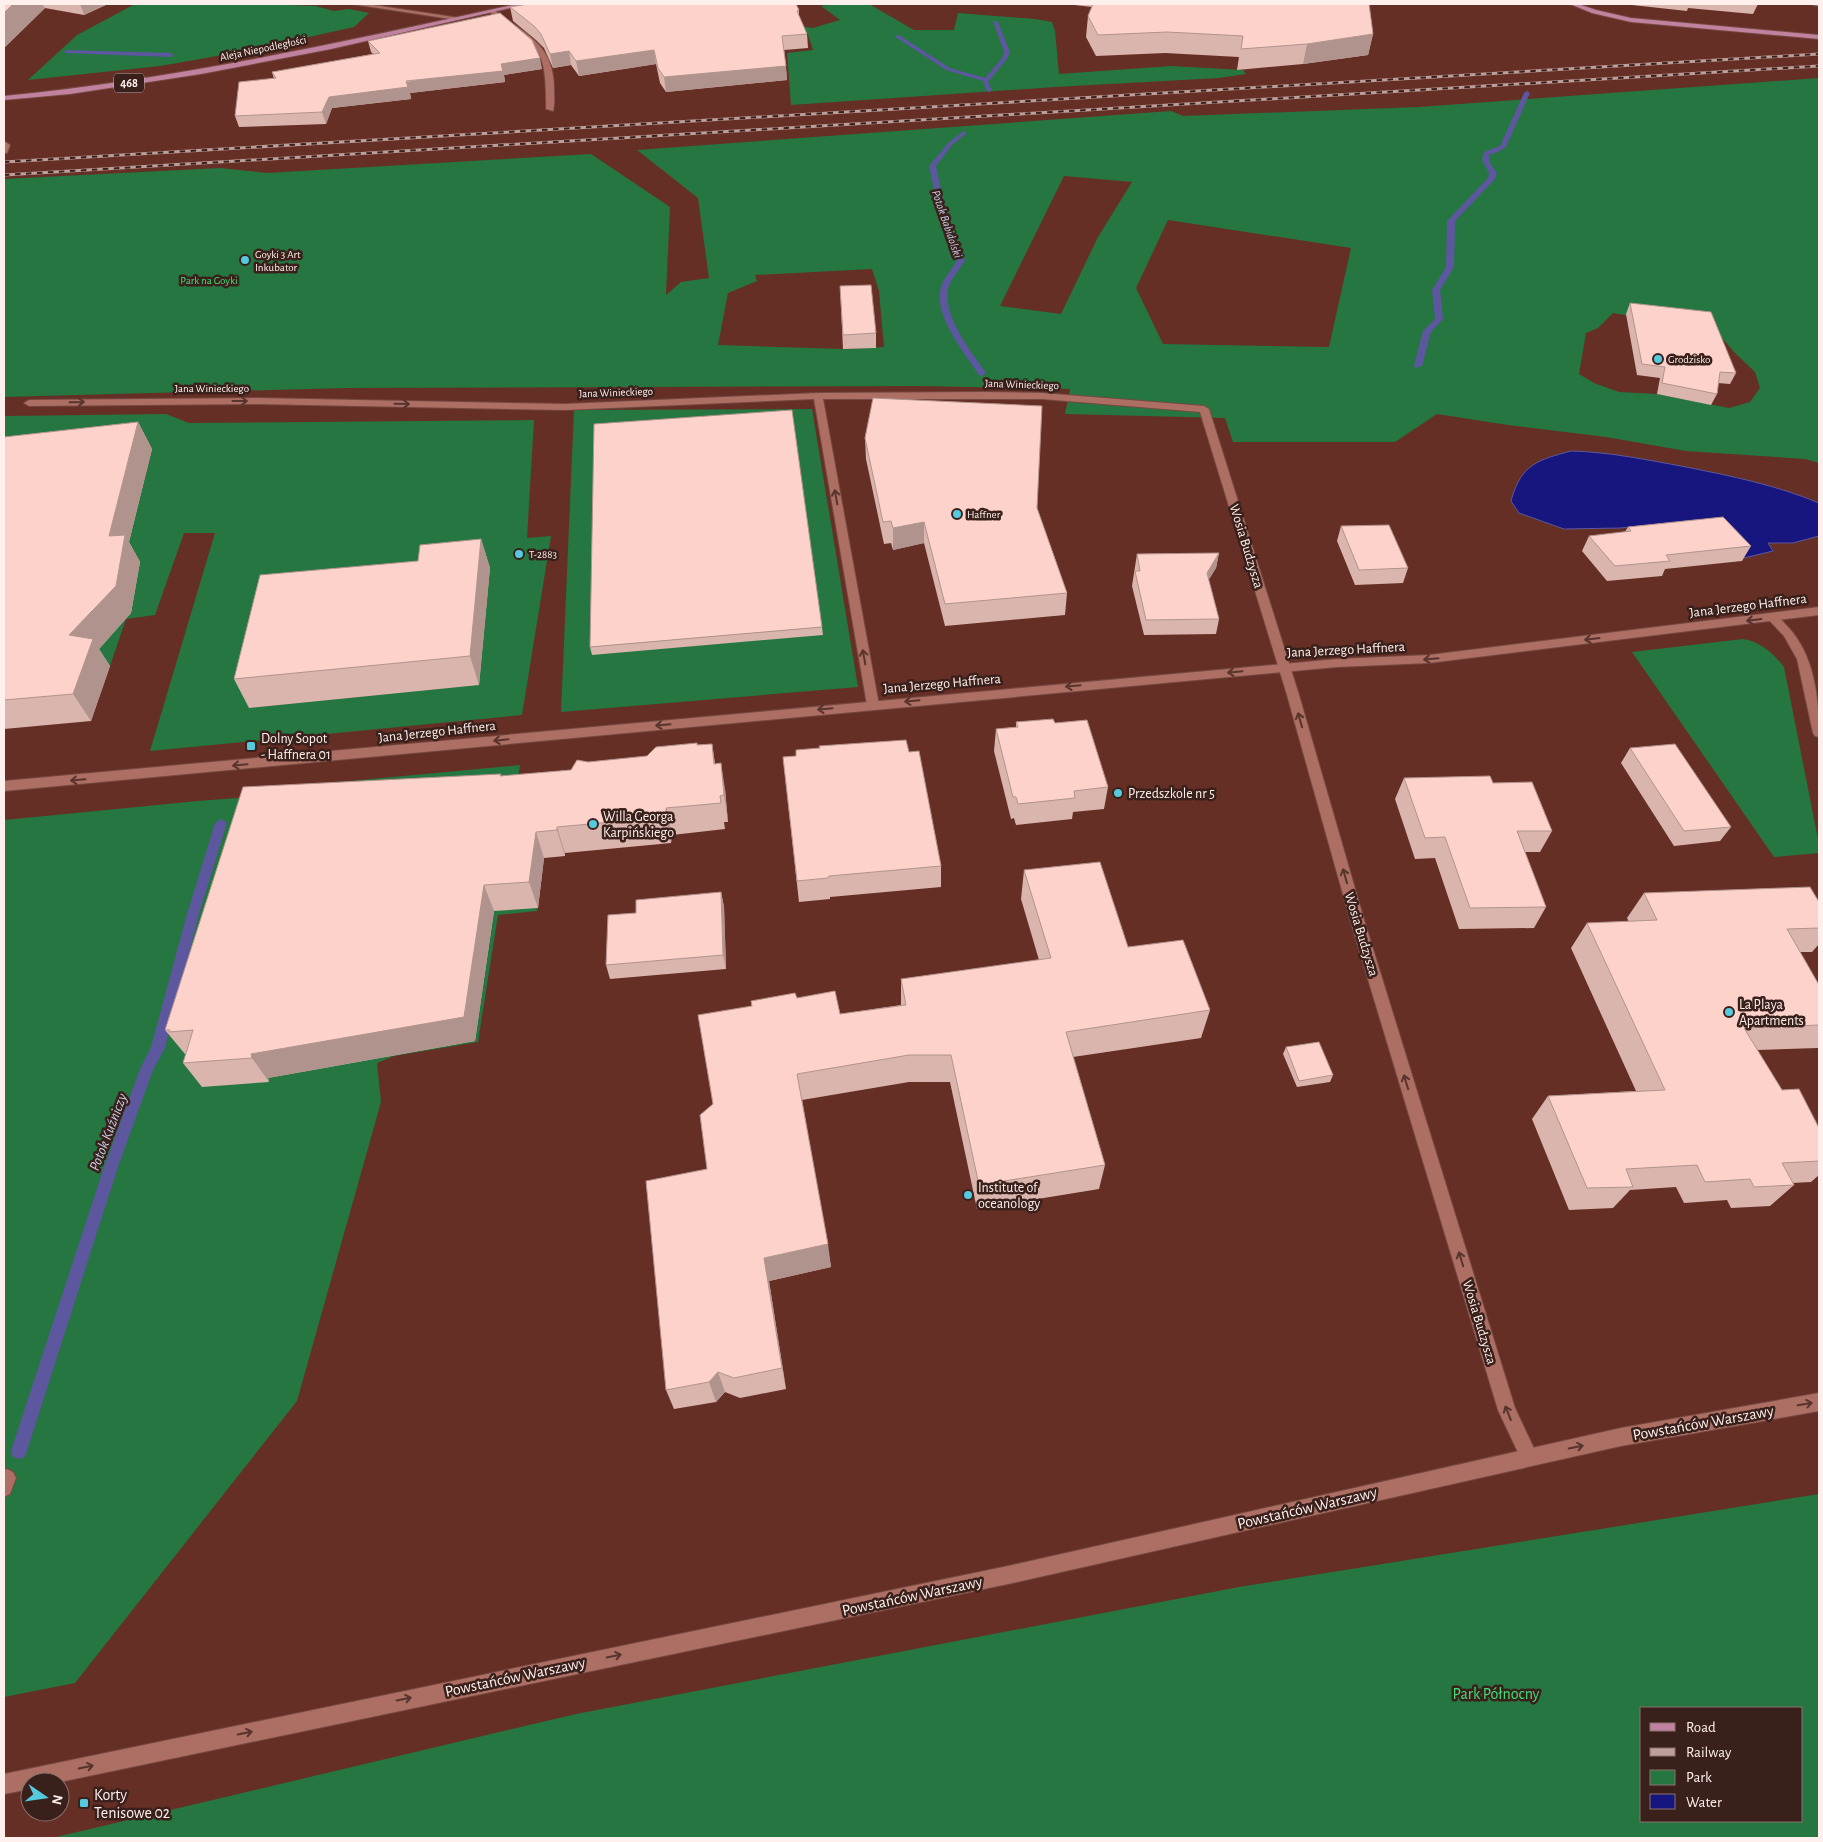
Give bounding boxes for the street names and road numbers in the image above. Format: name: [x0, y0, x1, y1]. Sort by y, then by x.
street label: Aleja Niepodległości: [219, 34, 307, 63]
road number: 468: [114, 74, 144, 92]
street label: Jana Winieckiego: [985, 378, 1059, 391]
street label: Jana Winieckiego: [175, 383, 249, 394]
street label: Jana Winieckiego: [579, 386, 653, 399]
street label: Wosia Budzysza: [1227, 503, 1266, 591]
street label: Jana Jerzego Haffnera: [1689, 592, 1808, 620]
street label: Jana Jerzego Haffnera: [1287, 640, 1406, 660]
street label: Jana Jerzego Haffnera: [883, 672, 1002, 696]
street label: Jana Jerzego Haffnera: [378, 719, 497, 745]
street label: Wosia Budzysza: [1342, 891, 1381, 979]
street label: Wosia Budzysza: [1460, 1279, 1499, 1367]
street label: Powstańców Warszawy: [1631, 1403, 1775, 1444]
street label: Powstańców Warszawy: [1236, 1484, 1379, 1533]
street label: Powstańców Warszawy: [841, 1573, 984, 1620]
street label: Powstańców Warszawy: [444, 1654, 587, 1701]

